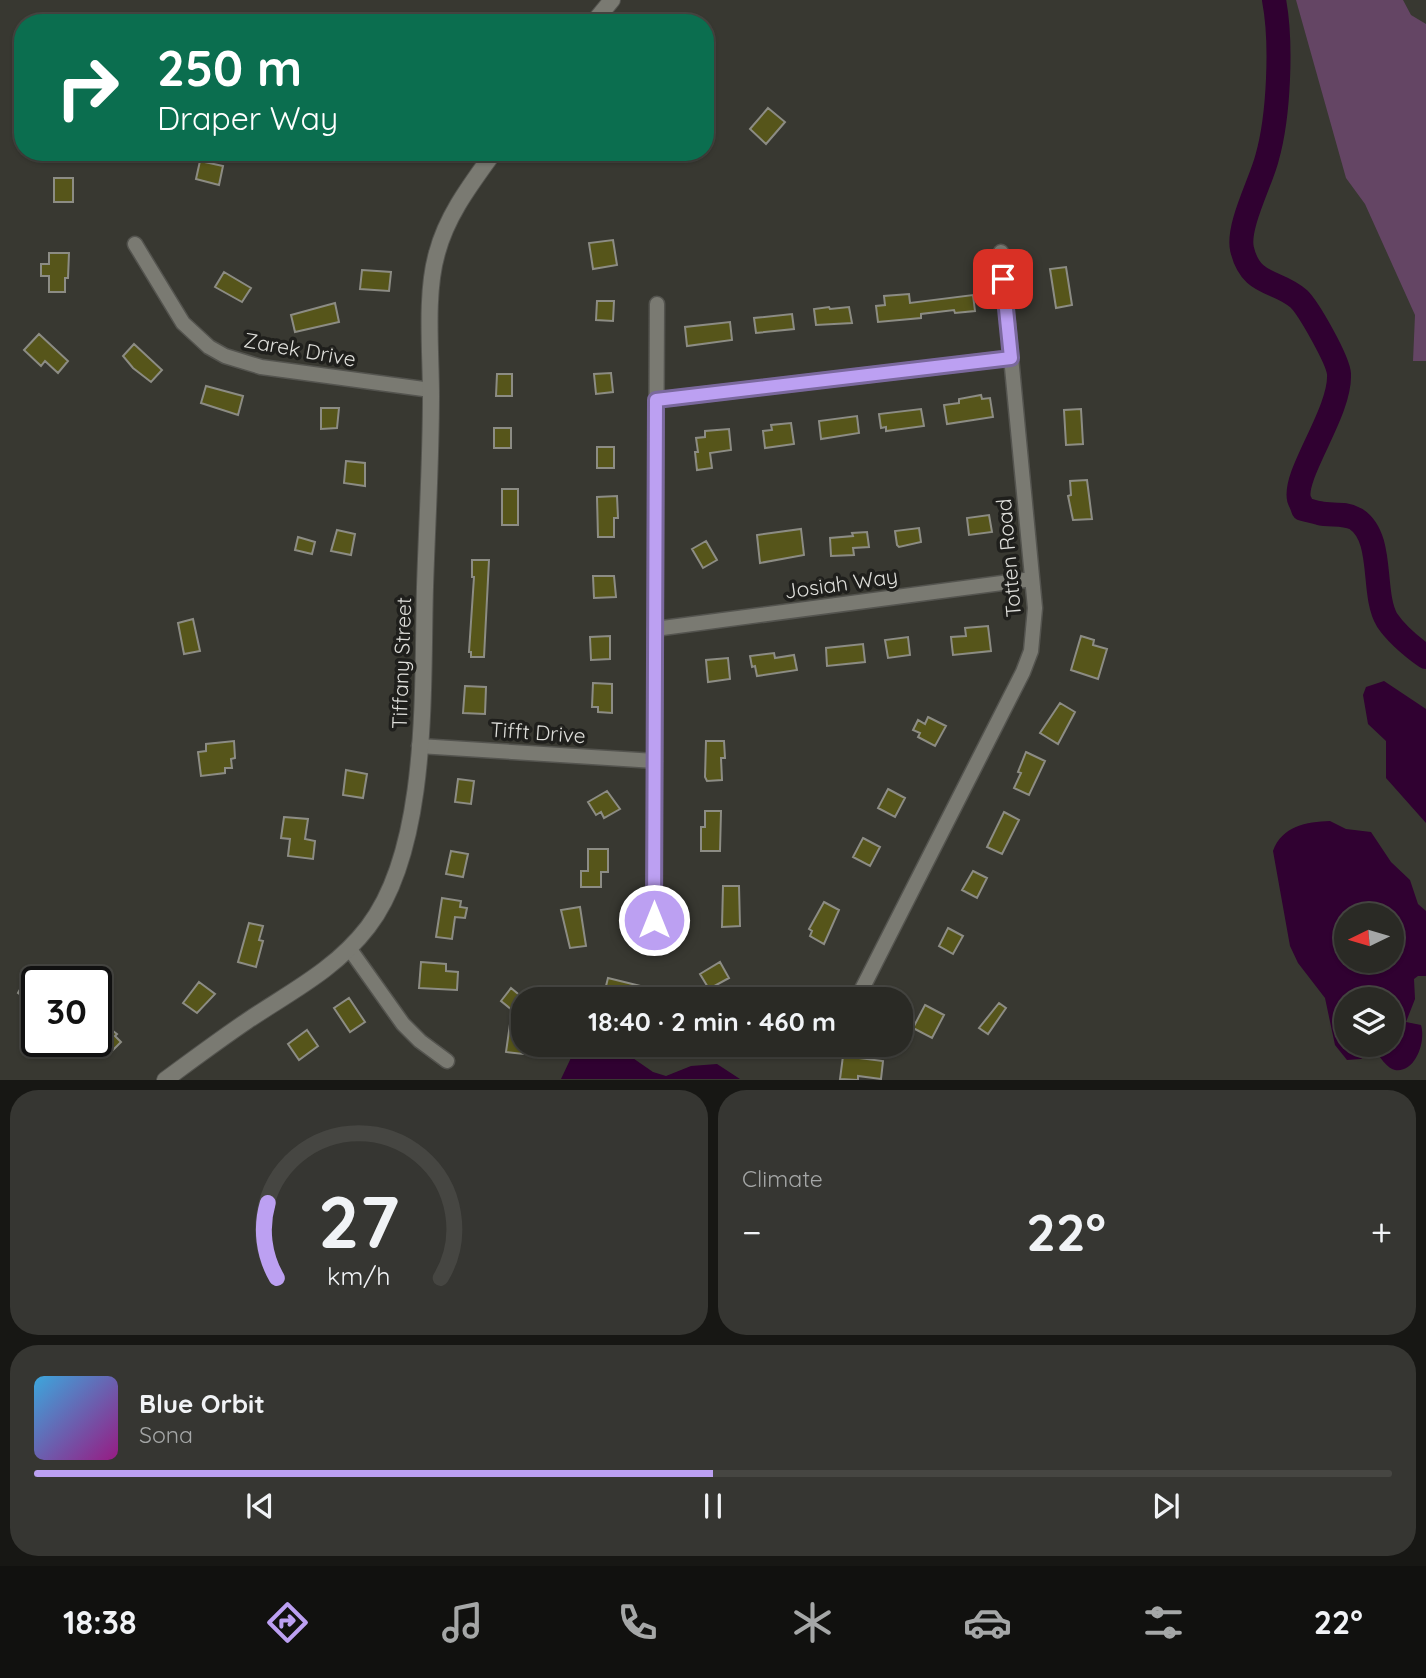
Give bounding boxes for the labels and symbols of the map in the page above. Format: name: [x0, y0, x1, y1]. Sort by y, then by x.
pin: [973, 249, 1033, 309]
street label: Zarek Drive: [242, 326, 358, 372]
street label: Totten Road: [990, 498, 1026, 618]
street label: Josiah Way: [783, 562, 899, 604]
street label: Tiffany Street: [386, 597, 416, 729]
street label: Tifft Drive: [489, 716, 587, 748]
position arrow: [617, 883, 691, 957]
north arrow: [1334, 903, 1404, 973]
speed limit sign: 30: [21, 966, 112, 1057]

